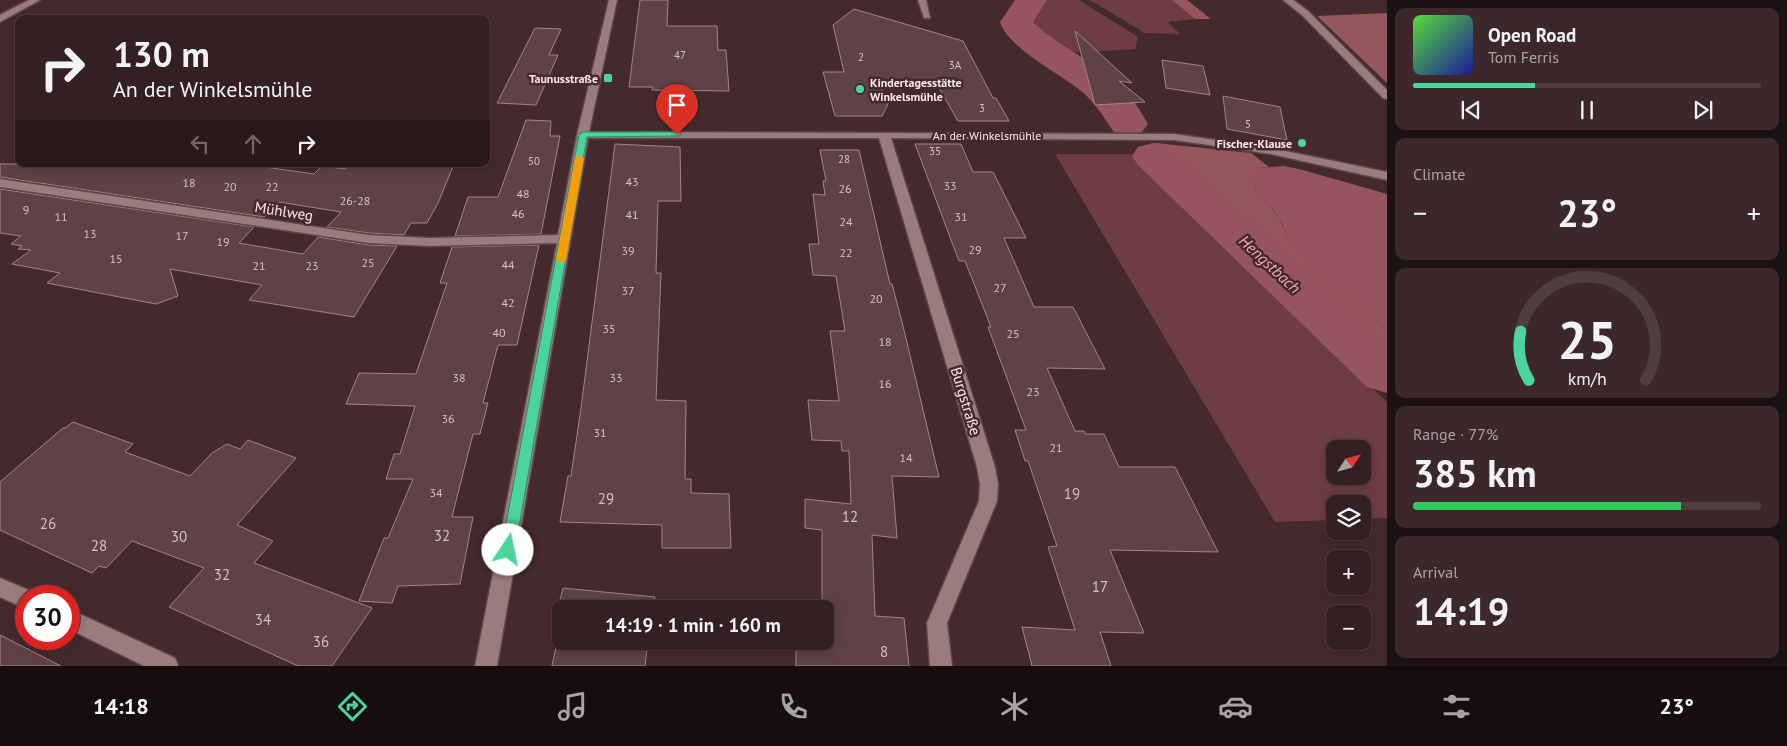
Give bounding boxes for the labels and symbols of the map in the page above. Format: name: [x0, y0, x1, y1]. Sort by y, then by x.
house number: 47: [674, 48, 686, 62]
house number: 2: [858, 50, 864, 64]
house number: 3A: [949, 58, 962, 72]
place label: Taunusstraße: [529, 71, 598, 86]
marker: Taunusstraße: [602, 72, 614, 84]
place label: Kindertagesstätte Winkelsmühle: [870, 75, 962, 104]
marker: Kindertagesstätte Winkelsmühle: [854, 83, 866, 95]
pin: [656, 84, 698, 135]
house number: 3: [979, 101, 985, 115]
house number: 5: [1245, 117, 1251, 131]
street label: An der Winkelsmühle: [933, 128, 1041, 143]
place label: Fischer-Klause: [1217, 136, 1292, 151]
marker: Fischer-Klause: [1296, 137, 1308, 149]
house number: 35: [929, 144, 941, 158]
house number: 28: [838, 152, 850, 166]
house number: 50: [528, 154, 540, 168]
house number: 43: [625, 174, 639, 189]
house number: 18: [182, 175, 196, 190]
house number: 33: [943, 178, 957, 193]
house number: 20: [223, 179, 237, 194]
house number: 22: [265, 179, 279, 194]
house number: 26: [838, 181, 852, 196]
house number: 48: [516, 186, 530, 201]
house number: 26-28: [340, 193, 370, 208]
street label: Mühlweg: [253, 197, 315, 225]
house number: 9: [23, 202, 29, 217]
house number: 46: [511, 206, 525, 221]
house number: 41: [625, 207, 639, 222]
house number: 11: [54, 209, 68, 224]
house number: 31: [954, 209, 968, 224]
house number: 24: [839, 214, 853, 229]
house number: 13: [83, 226, 97, 241]
house number: 17: [175, 228, 189, 243]
water label: Hengstbach: [1235, 231, 1305, 297]
house number: 19: [216, 234, 230, 249]
house number: 29: [968, 242, 982, 257]
house number: 39: [621, 243, 635, 258]
house number: 22: [839, 245, 853, 260]
house number: 15: [109, 251, 123, 266]
house number: 25: [361, 255, 375, 270]
house number: 44: [501, 257, 515, 272]
house number: 21: [252, 258, 266, 273]
house number: 23: [305, 258, 319, 273]
house number: 27: [993, 280, 1007, 295]
house number: 37: [621, 283, 635, 298]
house number: 20: [869, 291, 883, 306]
house number: 42: [501, 295, 515, 310]
house number: 35: [602, 321, 616, 336]
house number: 40: [492, 325, 506, 340]
house number: 25: [1006, 326, 1020, 341]
house number: 18: [878, 334, 892, 349]
street label: Burgstraße: [947, 365, 985, 437]
house number: 38: [452, 370, 466, 385]
house number: 33: [609, 370, 623, 385]
house number: 16: [878, 376, 892, 391]
house number: 23: [1026, 384, 1040, 399]
house number: 36: [441, 411, 455, 426]
house number: 31: [593, 425, 607, 440]
house number: 21: [1049, 440, 1063, 455]
north arrow: [1326, 440, 1371, 485]
house number: 14: [899, 450, 913, 465]
house number: 19: [1064, 484, 1080, 503]
house number: 34: [429, 485, 443, 500]
house number: 29: [598, 489, 614, 508]
house number: 12: [842, 507, 858, 526]
house number: 26: [40, 514, 56, 533]
position arrow: [481, 523, 533, 575]
house number: 32: [434, 526, 450, 545]
house number: 30: [171, 527, 187, 546]
house number: 28: [91, 536, 107, 555]
house number: 32: [214, 565, 230, 584]
house number: 17: [1092, 577, 1108, 596]
speed limit sign: 30: [15, 585, 80, 650]
house number: 34: [255, 610, 271, 629]
house number: 36: [313, 632, 329, 651]
house number: 8: [880, 642, 888, 661]

